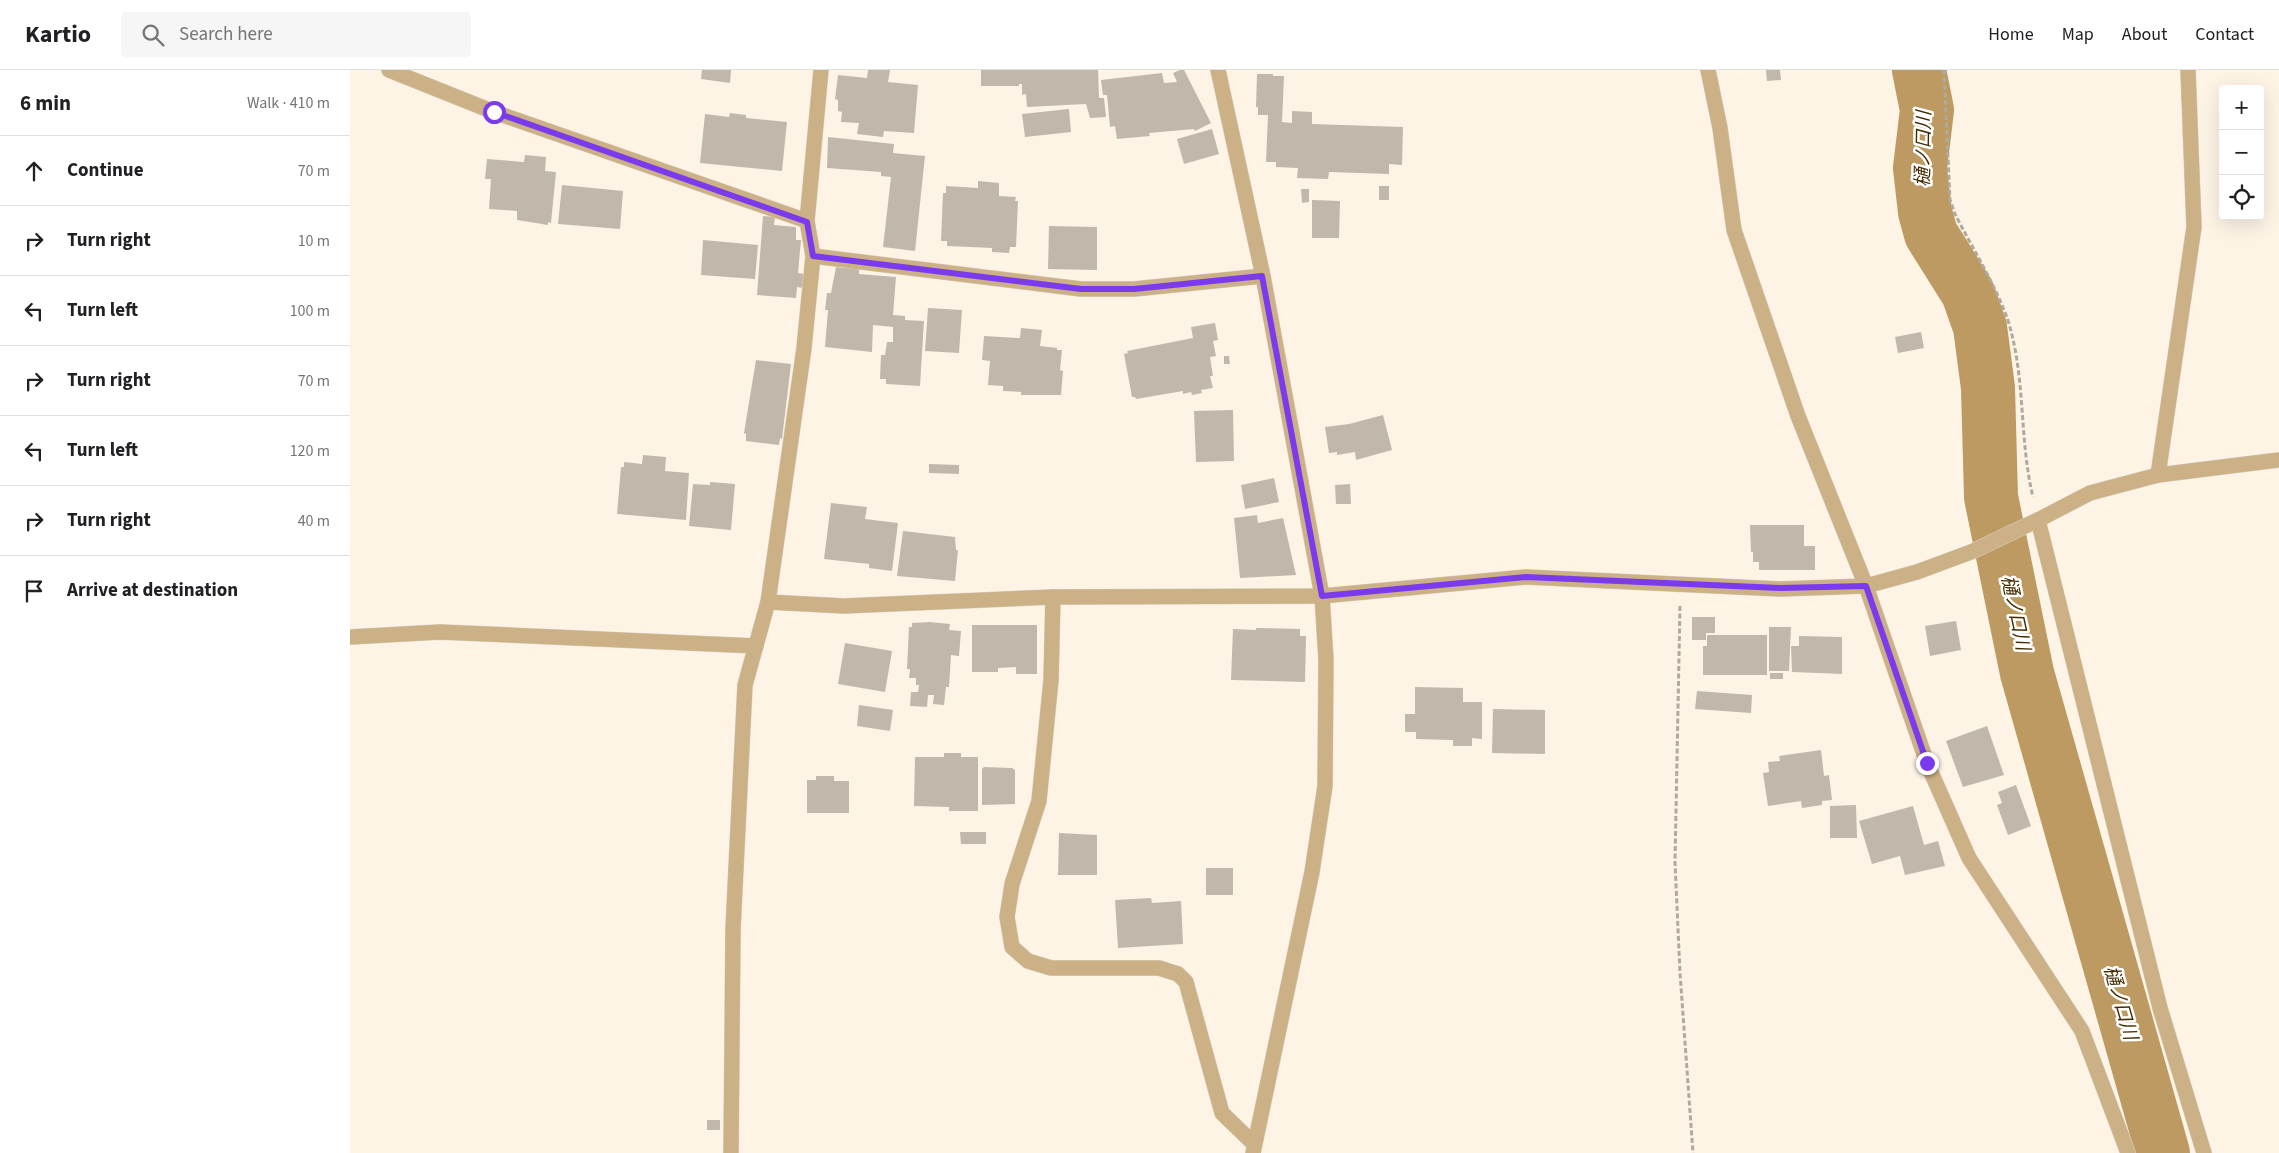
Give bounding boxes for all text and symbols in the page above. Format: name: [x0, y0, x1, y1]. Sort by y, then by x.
search box: [121, 12, 471, 57]
text: Kartio: [25, 17, 91, 52]
icon: search: [139, 21, 167, 49]
text: Search here: [179, 21, 273, 48]
text: Home: [1988, 22, 2034, 47]
text: Map: [2062, 22, 2094, 47]
text: About: [2122, 22, 2167, 47]
text: Contact: [2195, 22, 2254, 47]
map controls: [2219, 85, 2264, 220]
button: +: [2219, 85, 2264, 130]
text: 6 min: [20, 88, 71, 118]
text: Walk · 410 m: [247, 92, 330, 114]
route start: [483, 101, 506, 124]
water label: 樋ノ口川: [1910, 109, 1938, 187]
button: −: [2219, 130, 2264, 175]
icon: ahead: [20, 157, 48, 185]
text: Continue: [67, 157, 144, 184]
text: 70 m: [298, 160, 330, 182]
button: locate: [2219, 175, 2264, 220]
icon: right: [20, 227, 48, 255]
text: Turn right: [67, 227, 151, 254]
text: 10 m: [298, 230, 330, 252]
icon: left: [20, 297, 48, 325]
text: Turn left: [67, 297, 138, 324]
text: 100 m: [290, 300, 330, 322]
icon: right: [20, 367, 48, 395]
text: Turn right: [67, 367, 151, 394]
text: 70 m: [298, 370, 330, 392]
icon: left: [20, 437, 48, 465]
text: Turn left: [67, 437, 138, 464]
text: 120 m: [290, 440, 330, 462]
icon: right: [20, 507, 48, 535]
text: Turn right: [67, 507, 151, 534]
text: 40 m: [298, 510, 330, 532]
water label: 樋ノ口川: [1994, 573, 2037, 655]
icon: arrive: [20, 577, 48, 605]
text: Arrive at destination: [67, 577, 238, 604]
route end: [1916, 752, 1939, 775]
water label: 樋ノ口川: [2097, 963, 2144, 1045]

